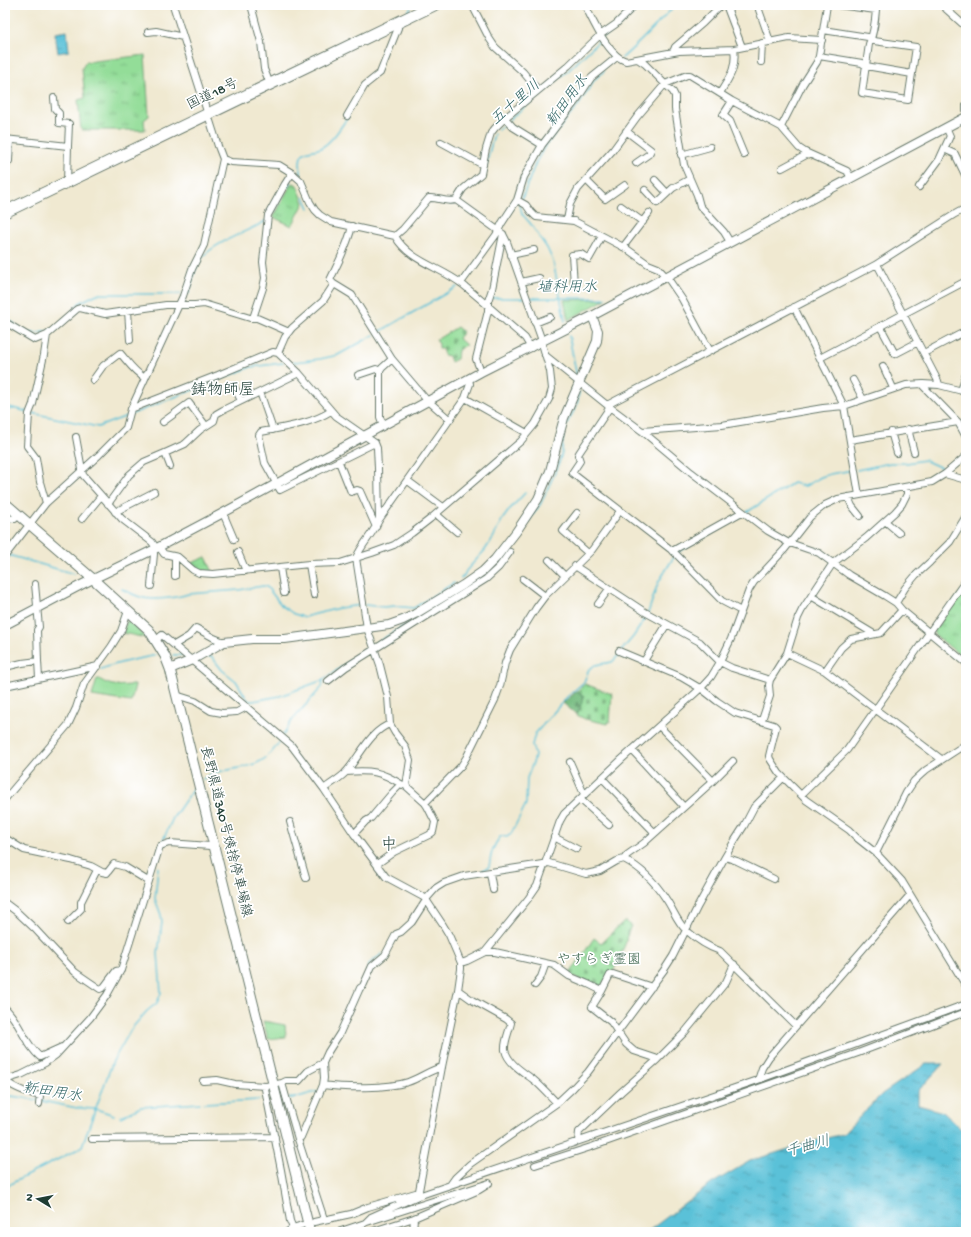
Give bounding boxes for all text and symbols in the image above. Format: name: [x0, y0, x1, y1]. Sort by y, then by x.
water label: 新田用水: [543, 71, 593, 131]
street label: 国道18号: [184, 75, 242, 115]
water label: 五十里川: [487, 77, 545, 129]
water label: 埴科用水: [537, 279, 597, 297]
district label: 鋳物師屋: [191, 381, 255, 401]
street label: 長野県道340号姨捨停車場線: [195, 745, 255, 919]
district label: 中: [381, 836, 397, 856]
park label: やすらぎ霊園: [557, 952, 641, 969]
water label: 新田用水: [21, 1079, 83, 1107]
water label: 千曲川: [784, 1132, 832, 1162]
north arrow: [18, 1179, 58, 1219]
text: N: [24, 1193, 37, 1202]

